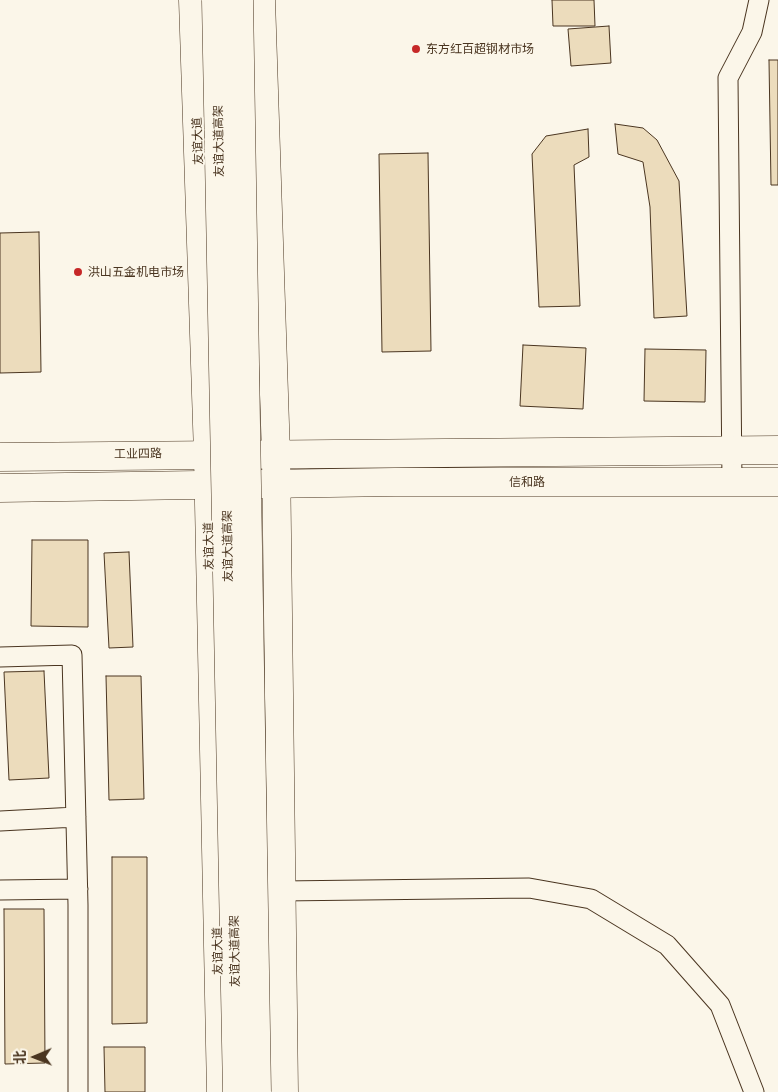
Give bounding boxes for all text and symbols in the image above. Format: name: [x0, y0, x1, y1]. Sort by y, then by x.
place label: 东方红百超钢材市场: [426, 42, 534, 56]
marker: 东方红百超钢材市场: [410, 43, 422, 55]
street label: 友谊大道高架: [211, 105, 227, 177]
street label: 友谊大道: [190, 117, 206, 165]
place label: 洪山五金机电市场: [88, 265, 184, 279]
marker: 洪山五金机电市场: [72, 266, 84, 278]
street label: 工业四路: [114, 446, 162, 462]
street label: 信和路: [509, 475, 545, 489]
street label: 友谊大道高架: [220, 510, 236, 582]
street label: 友谊大道: [201, 522, 217, 570]
street label: 友谊大道高架: [227, 915, 243, 987]
street label: 友谊大道: [210, 927, 226, 975]
north arrow: [10, 1032, 60, 1082]
text: 北: [12, 1050, 28, 1064]

